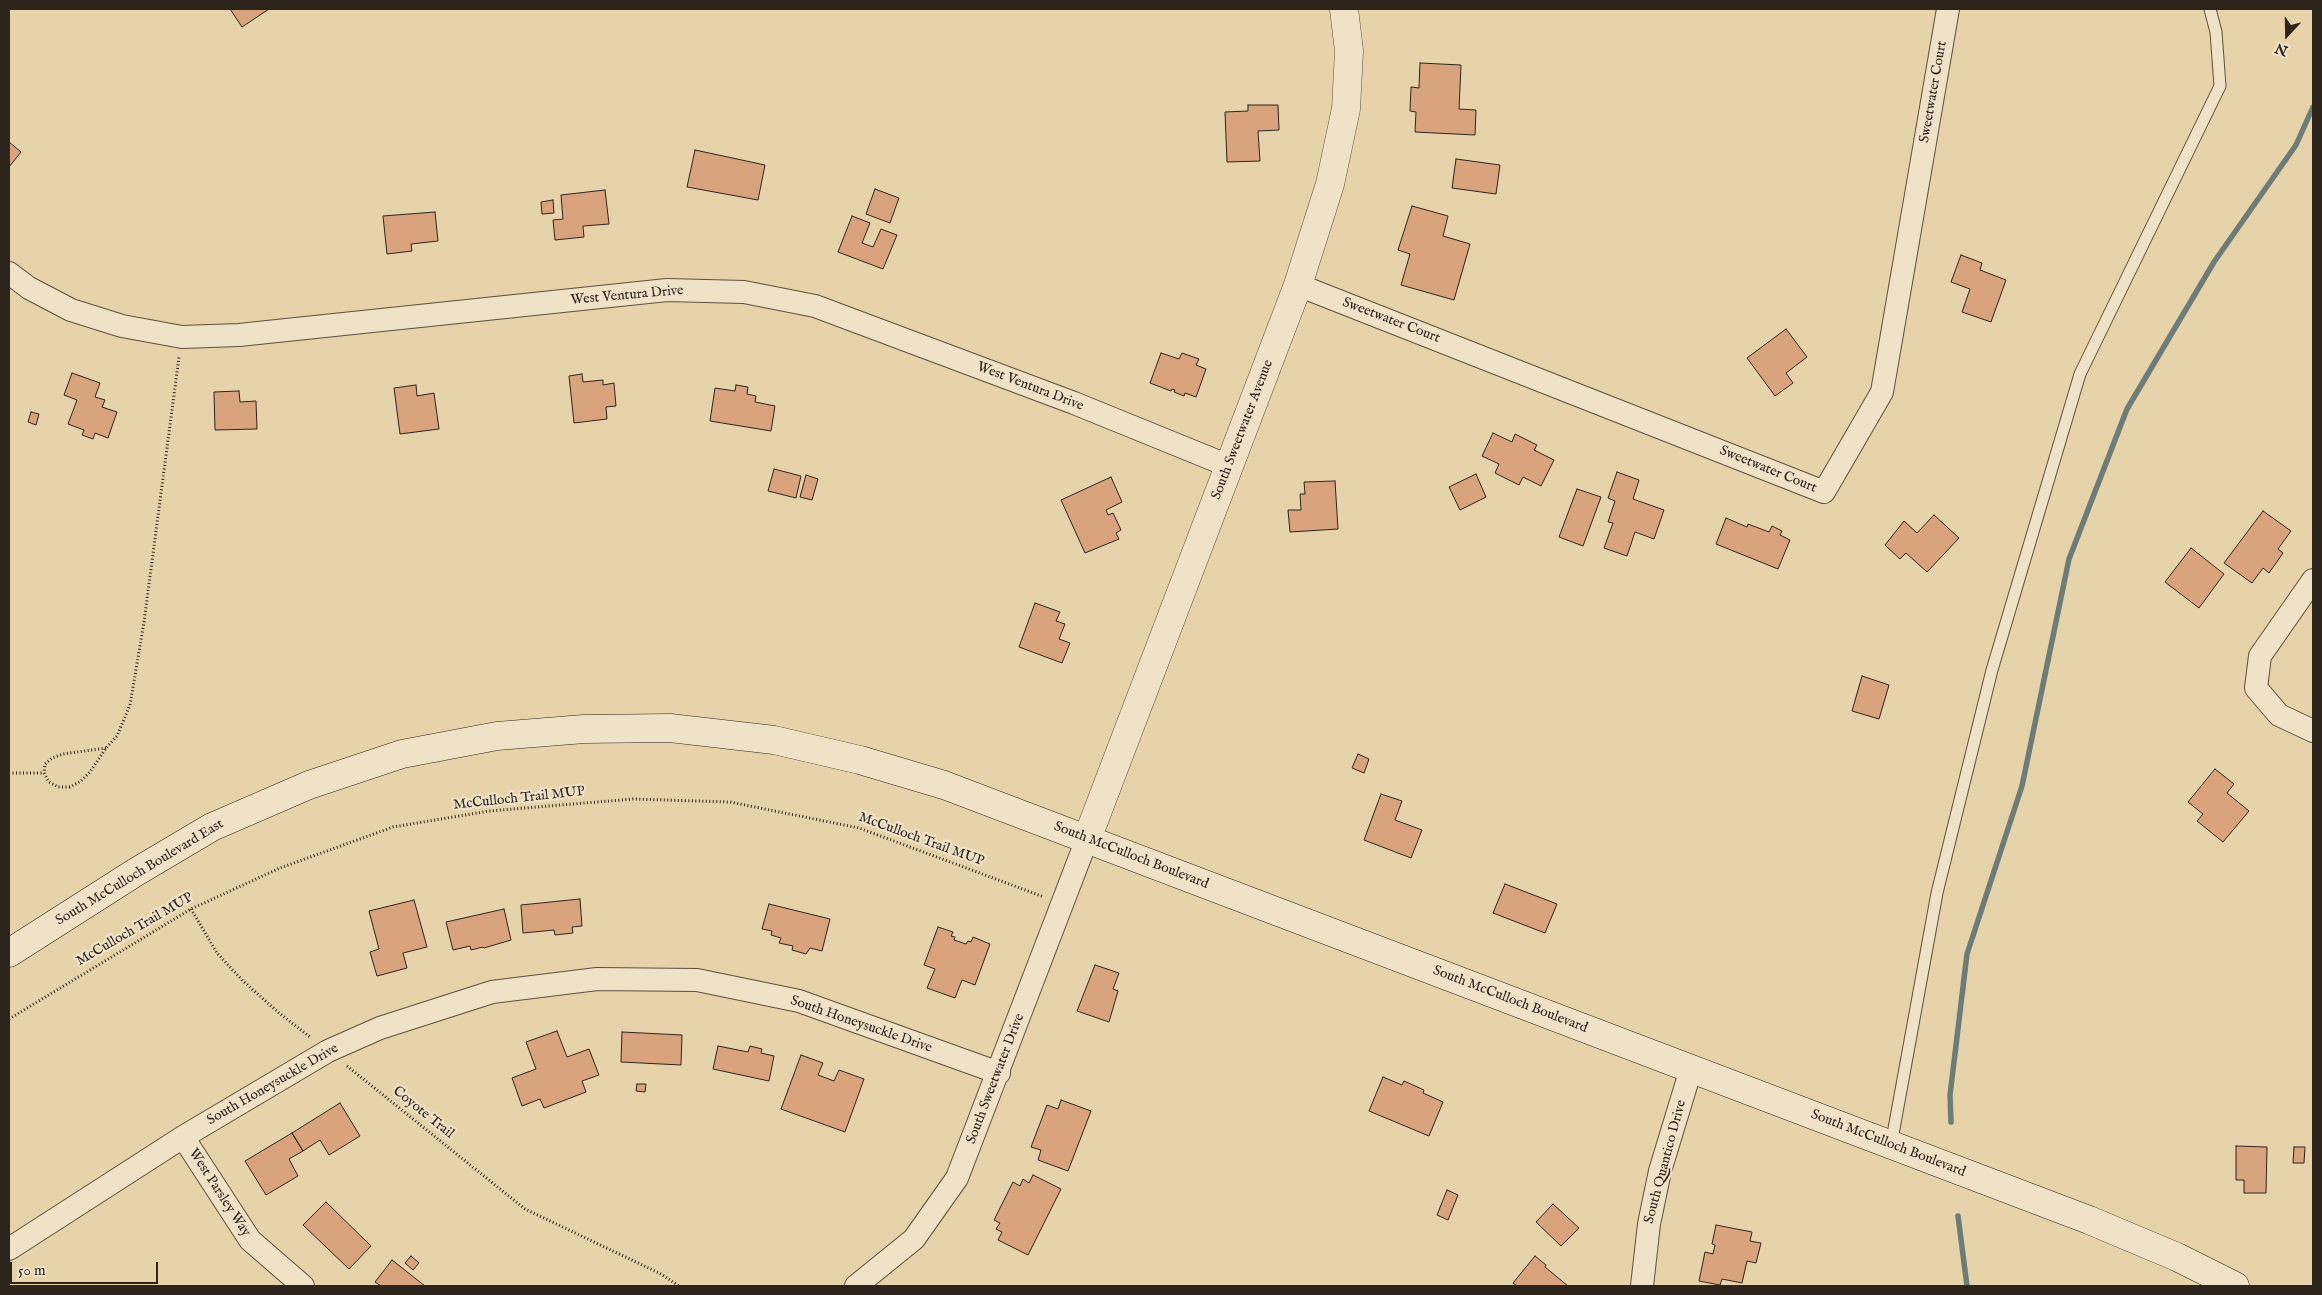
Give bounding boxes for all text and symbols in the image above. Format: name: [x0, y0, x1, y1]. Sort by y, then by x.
north arrow: [2262, 10, 2312, 60]
text: N: [2273, 38, 2291, 60]
street label: Sweetwater Court: [1917, 40, 1951, 144]
street label: West Ventura Drive: [570, 283, 684, 309]
street label: Sweetwater Court: [1340, 295, 1442, 347]
street label: South Sweetwater Avenue: [1209, 358, 1277, 502]
street label: West Ventura Drive: [974, 359, 1086, 415]
street label: Sweetwater Court: [1717, 443, 1819, 497]
street label: McCulloch Trail MUP: [452, 784, 586, 814]
street label: McCulloch Trail MUP: [856, 810, 986, 870]
street label: South McCulloch Boulevard East: [53, 816, 227, 930]
street label: South McCulloch Boulevard: [1051, 819, 1211, 893]
street label: McCulloch Trail MUP: [74, 890, 196, 970]
street label: South McCulloch Boulevard: [1430, 963, 1590, 1037]
street label: South Honeysuckle Drive: [788, 993, 934, 1057]
street label: South Sweetwater Drive: [963, 1011, 1029, 1147]
street label: South Honeysuckle Drive: [204, 1041, 342, 1129]
street label: Coyote Trail: [389, 1083, 457, 1143]
street label: South Quantico Drive: [1641, 1098, 1691, 1226]
street label: South McCulloch Boulevard: [1808, 1107, 1968, 1181]
street label: West Parsley Way: [184, 1146, 254, 1240]
scale bar: [12, 1252, 160, 1284]
text: 50 m: [18, 1261, 46, 1280]

